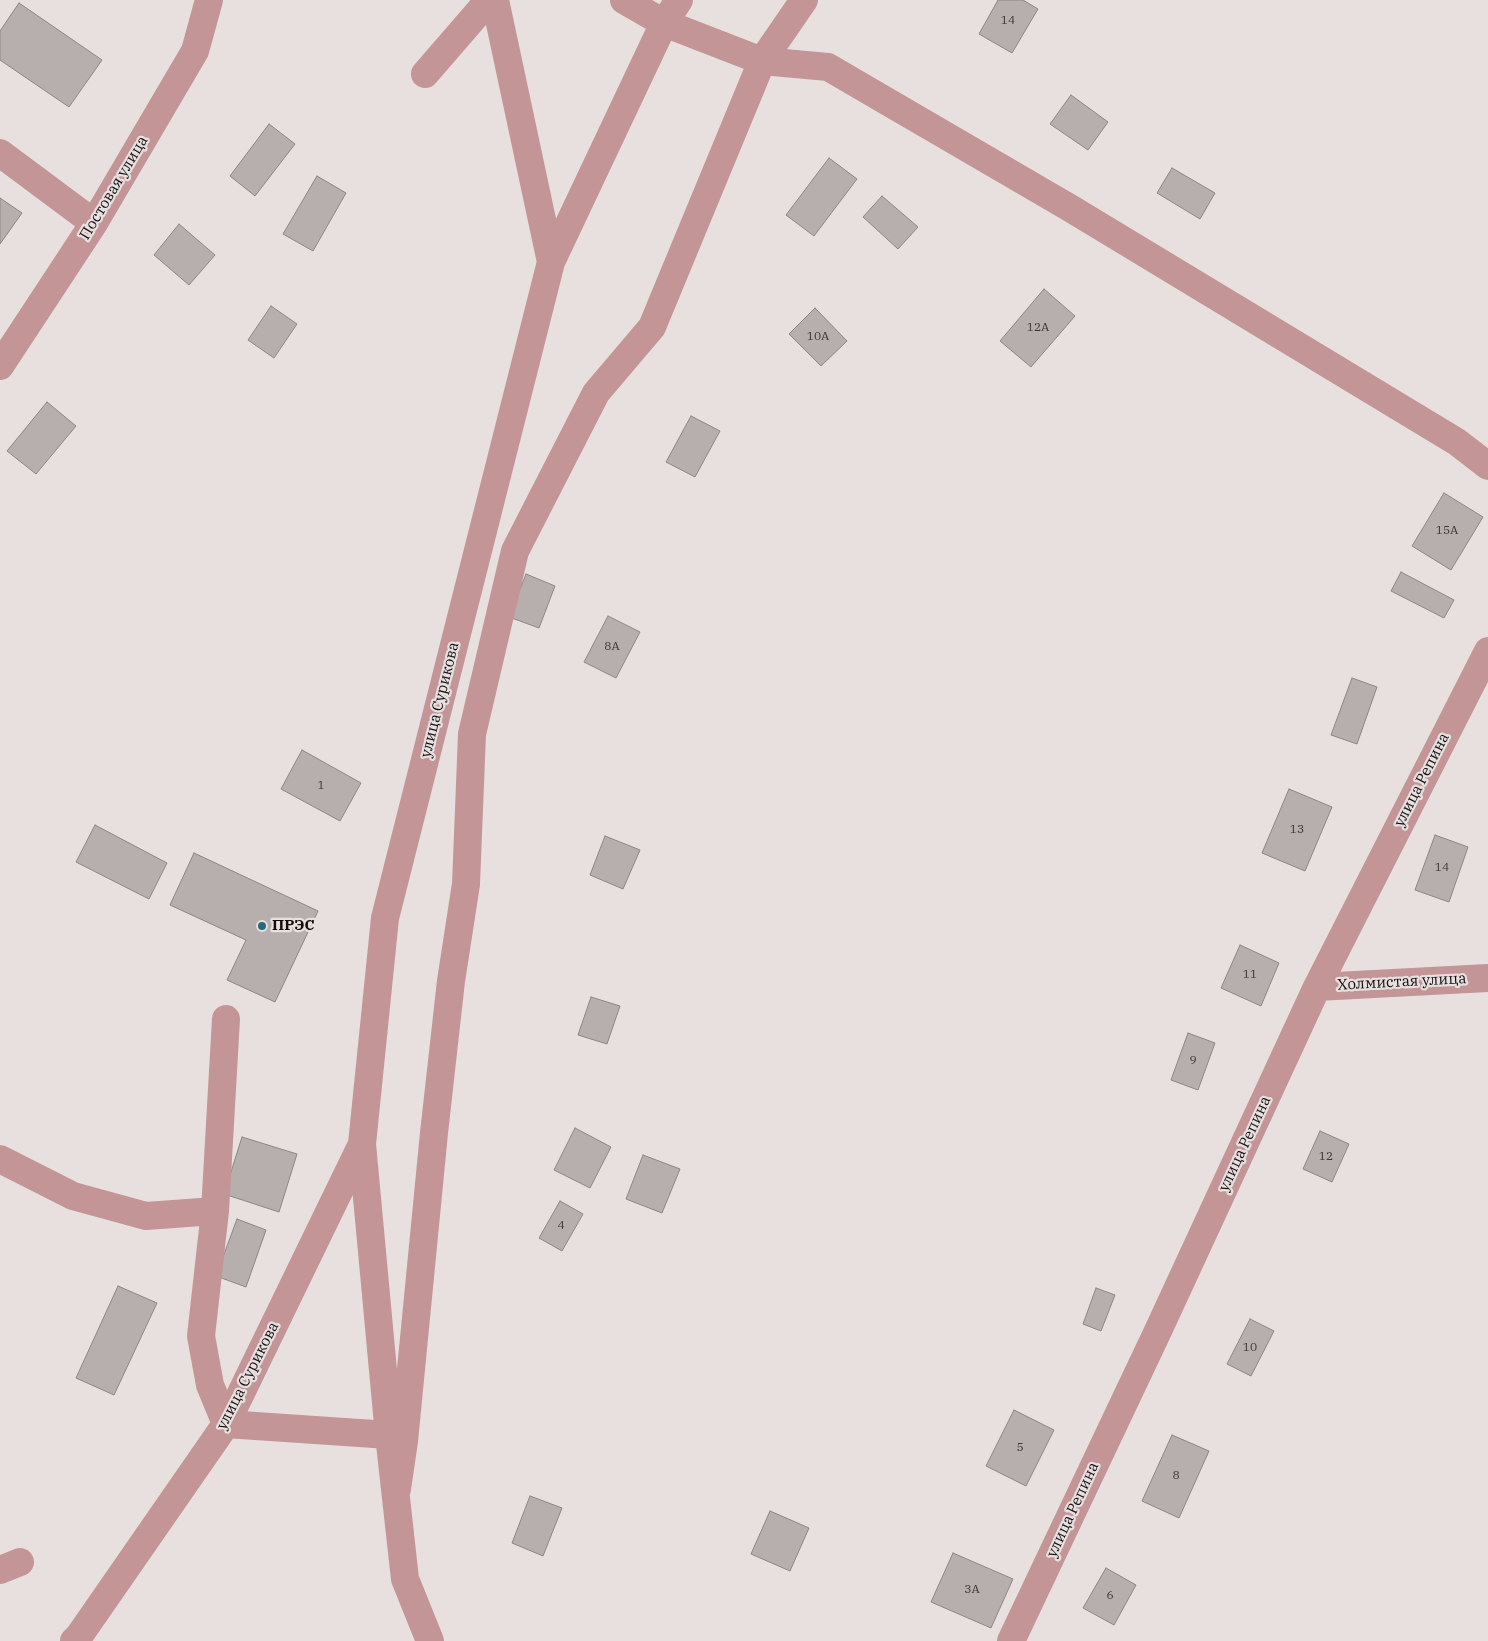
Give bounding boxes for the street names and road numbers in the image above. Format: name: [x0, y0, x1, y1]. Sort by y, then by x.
street label: Постовая улица: [76, 133, 152, 243]
street label: улица Сурикова: [417, 640, 463, 760]
street label: улица Репина: [1391, 730, 1453, 830]
street label: Холмистая улица: [1337, 970, 1467, 994]
street label: улица Репина: [1215, 1094, 1275, 1194]
street label: улица Сурикова: [213, 1319, 283, 1433]
street label: улица Репина: [1043, 1460, 1103, 1560]

